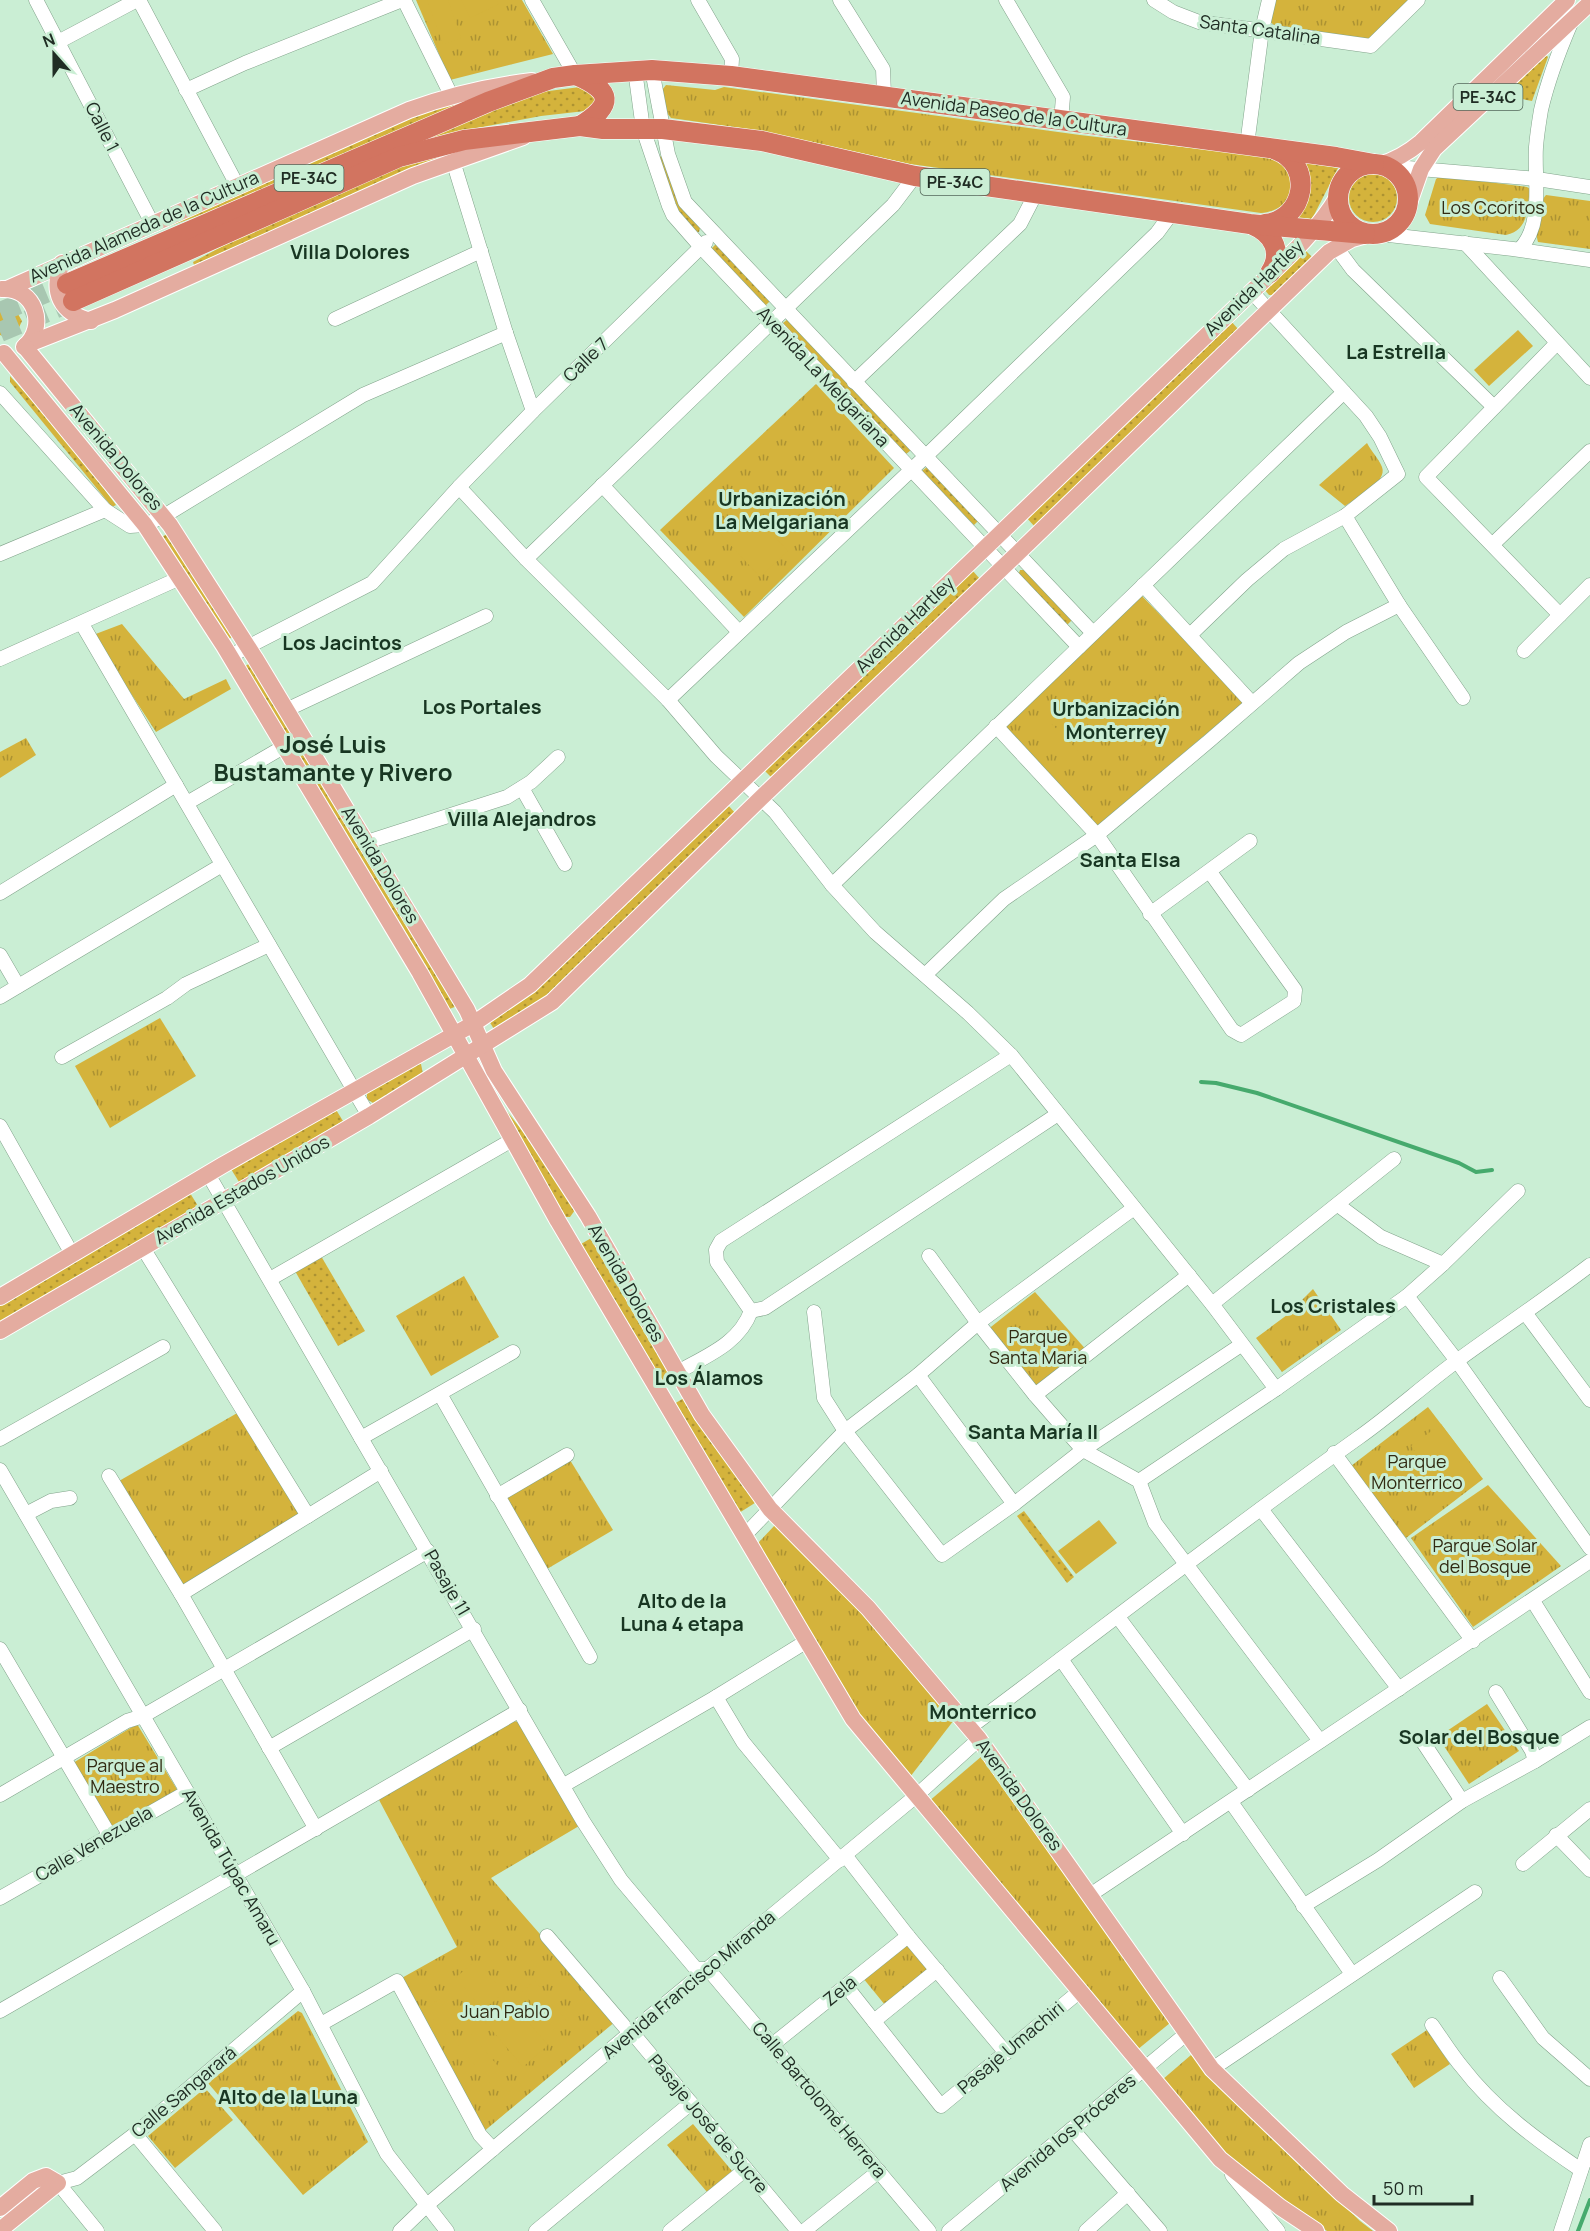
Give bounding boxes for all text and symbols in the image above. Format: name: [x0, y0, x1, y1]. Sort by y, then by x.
street label: Santa Catalina: [1198, 9, 1322, 49]
north arrow: [24, 24, 84, 84]
text: N: [39, 28, 58, 52]
road number: PE-34C: [1454, 84, 1522, 110]
street label: Avenida Paseo de la Cultura: [900, 85, 1129, 141]
street label: Calle 1: [80, 98, 125, 155]
street label: Avenida Alameda de la Cultura: [25, 165, 262, 288]
road number: PE-34C: [274, 165, 344, 191]
road number: PE-34C: [920, 169, 990, 195]
park label: Los Ccoritos: [1441, 195, 1545, 219]
street label: Avenida Hartley: [1199, 234, 1308, 341]
district label: Villa Dolores: [290, 238, 410, 265]
street label: Avenida La Melgariana: [752, 301, 895, 452]
street label: Calle 7: [557, 332, 613, 387]
district label: La Estrella: [1346, 338, 1446, 365]
street label: Avenida Dolores: [65, 398, 169, 515]
district label: Urbanización La Melgariana: [715, 485, 849, 535]
street label: Avenida Hartley: [850, 571, 959, 678]
district label: Los Jacintos: [282, 629, 402, 656]
district label: Los Portales: [422, 693, 542, 720]
district label: Urbanización Monterrey: [1052, 695, 1180, 745]
district label: José Luis Bustamante y Rivero: [214, 727, 452, 788]
street label: Avenida Dolores: [336, 801, 425, 928]
district label: Villa Alejandros: [448, 805, 596, 832]
district label: Santa Elsa: [1079, 846, 1181, 873]
street label: Avenida Estados Unidos: [150, 1129, 333, 1249]
street label: Avenida Dolores: [583, 1219, 670, 1346]
district label: Los Cristales: [1270, 1292, 1396, 1319]
park label: Parque Santa Maria: [989, 1324, 1087, 1369]
district label: Los Álamos: [655, 1364, 764, 1391]
district label: Santa María II: [968, 1418, 1098, 1445]
park label: Parque Monterrico: [1371, 1449, 1463, 1494]
park label: Parque Solar del Bosque: [1433, 1533, 1538, 1578]
street label: Pasaje 11: [419, 1545, 476, 1620]
district label: Alto de la Luna 4 etapa: [620, 1587, 744, 1637]
district label: Monterrico: [929, 1698, 1037, 1725]
district label: Solar del Bosque: [1398, 1723, 1560, 1750]
street label: Avenida Dolores: [971, 1734, 1069, 1855]
park label: Parque al Maestro: [87, 1753, 163, 1798]
street label: Avenida Túpac Amaru: [177, 1784, 287, 1949]
street label: Calle Venezuela: [31, 1800, 156, 1886]
street label: Avenida Francisco Miranda: [597, 1905, 780, 2064]
street label: Zela: [818, 1970, 861, 2011]
street label: Pasaje Umachiri: [952, 1996, 1069, 2099]
park label: Juan Pablo: [460, 1999, 550, 2023]
street label: Calle Bartolomé Herrera: [747, 2016, 892, 2183]
street label: Calle Sangarará: [126, 2040, 241, 2142]
street label: Pasaje José de Sucre: [644, 2049, 774, 2198]
street label: Avenida los Próceres: [994, 2068, 1141, 2196]
district label: Alto de la Luna: [218, 2083, 358, 2110]
scale bar: [1374, 2168, 1472, 2206]
text: 50 m: [1383, 2176, 1423, 2200]

